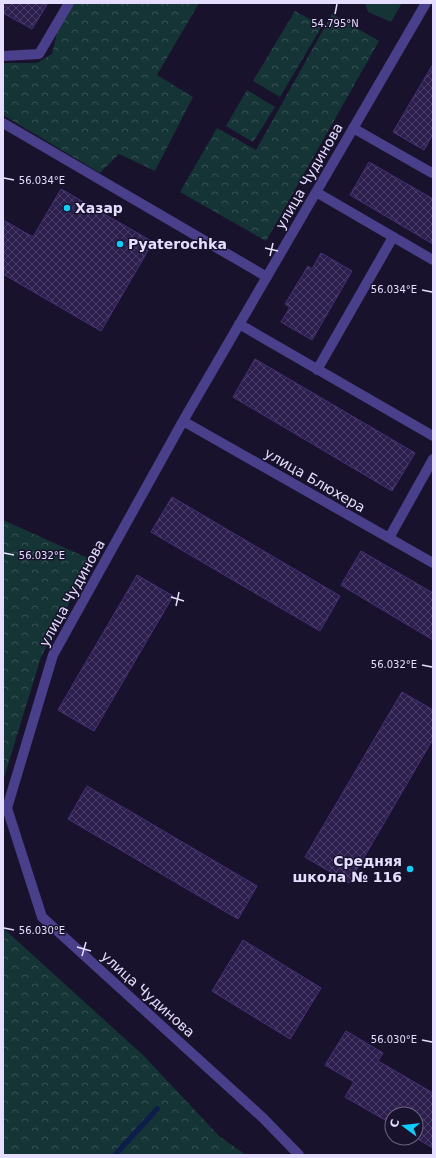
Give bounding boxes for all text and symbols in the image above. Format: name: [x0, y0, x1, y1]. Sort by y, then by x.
text: 54.795°N: [311, 18, 359, 29]
street label: улица Чудинова: [272, 120, 346, 232]
text: 56.034°E: [19, 175, 65, 186]
place label: Хазар: [75, 200, 123, 216]
marker: Хазар: [62, 203, 72, 213]
place label: Pyaterochka: [128, 236, 227, 252]
marker: Pyaterochka: [115, 239, 125, 249]
text: 56.034°E: [371, 284, 417, 295]
street label: улица Блюхера: [262, 445, 368, 515]
street label: улица Чудинова: [36, 537, 108, 649]
text: 56.032°E: [19, 550, 65, 561]
text: 56.032°E: [371, 659, 417, 670]
place label: Средняя школа № 116: [292, 853, 402, 885]
marker: Средняя школа № 116: [405, 864, 415, 874]
text: 56.030°E: [19, 925, 65, 936]
street label: улица Чудинова: [98, 948, 198, 1040]
text: 56.030°E: [371, 1034, 417, 1045]
north arrow: [384, 1106, 424, 1146]
text: С: [387, 1118, 402, 1129]

